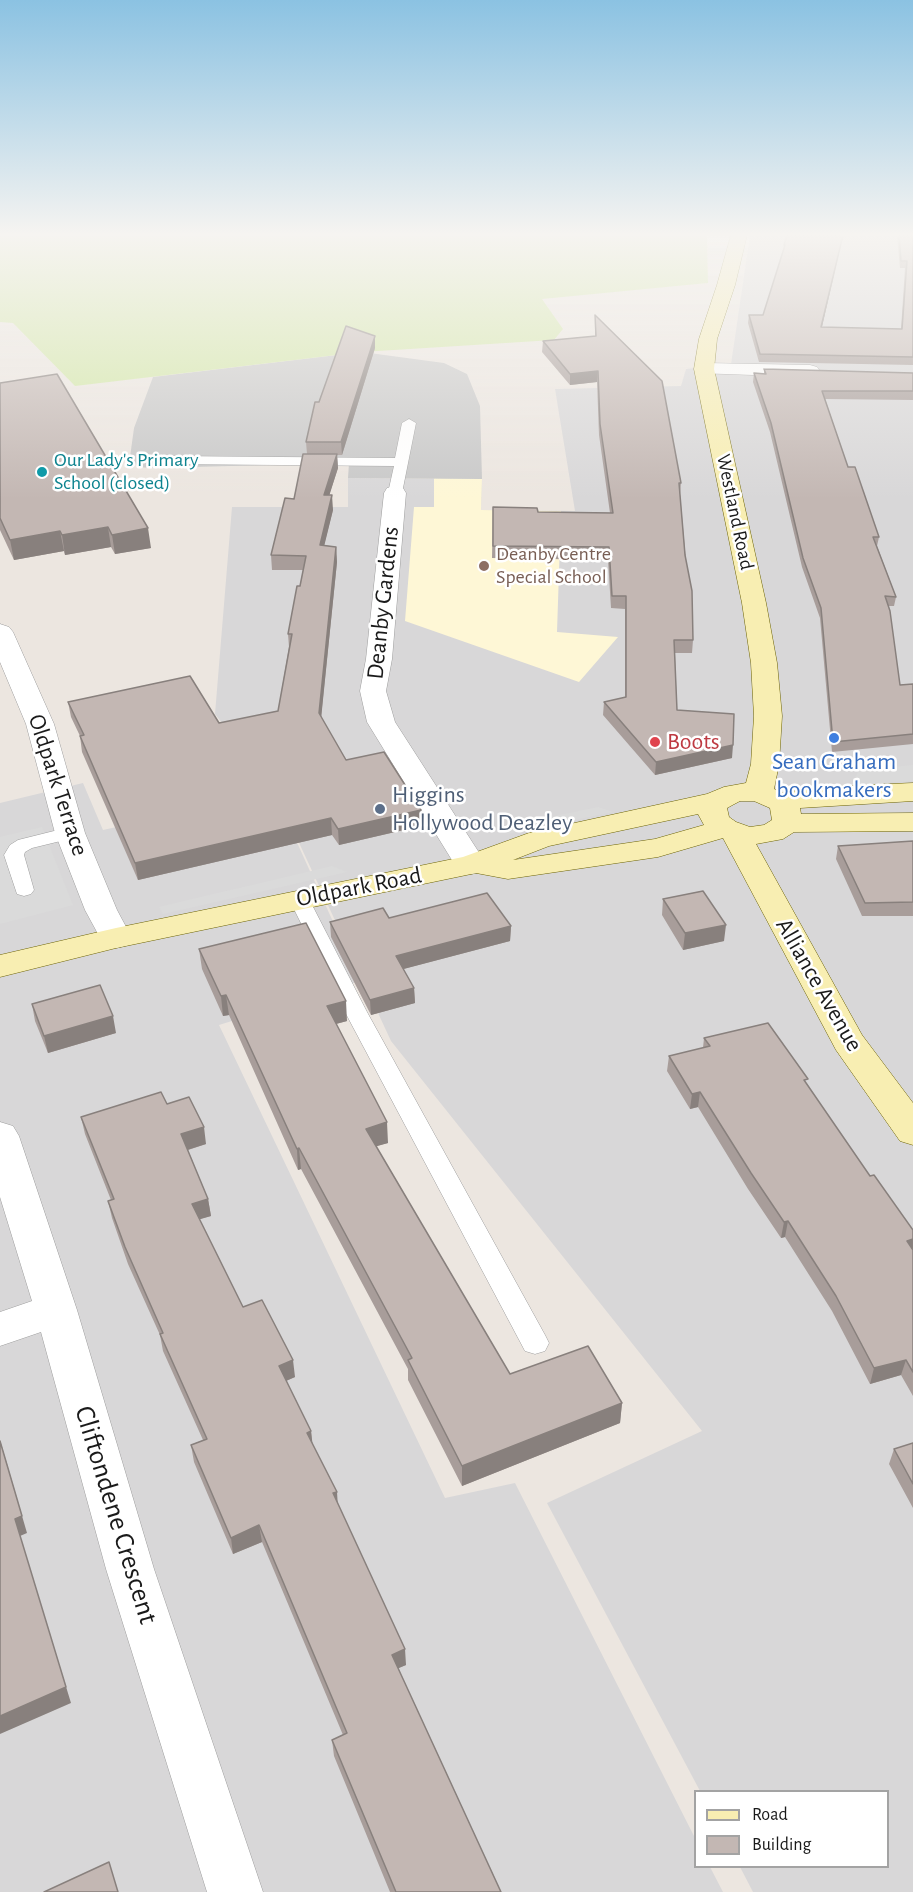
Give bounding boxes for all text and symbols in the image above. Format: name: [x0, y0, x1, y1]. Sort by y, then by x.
place label: Our Lady's Primary School (closed): [54, 448, 199, 495]
street label: Westland Road: [711, 452, 759, 572]
marker: Our Lady's Primary School (closed): [35, 465, 49, 479]
street label: Deanby Gardens: [361, 525, 405, 681]
place label: Deanby Centre Special School: [496, 542, 611, 589]
marker: Deanby Centre Special School: [477, 559, 491, 573]
street label: Oldpark Terrace: [22, 711, 94, 859]
place label: Boots: [667, 728, 720, 756]
marker: Sean Graham bookmakers: [827, 731, 841, 745]
marker: Boots: [648, 735, 662, 749]
place label: Sean Graham bookmakers: [772, 748, 896, 804]
place label: Higgins Hollywood Deazley: [392, 781, 572, 837]
marker: Higgins Hollywood Deazley: [373, 802, 387, 816]
street label: Oldpark Road: [294, 861, 424, 913]
street label: Alliance Avenue: [769, 913, 869, 1057]
street label: Cliftondene Crescent: [67, 1402, 165, 1628]
legend: [694, 1790, 889, 1868]
text: Road: [752, 1806, 788, 1824]
text: Building: [752, 1836, 811, 1854]

